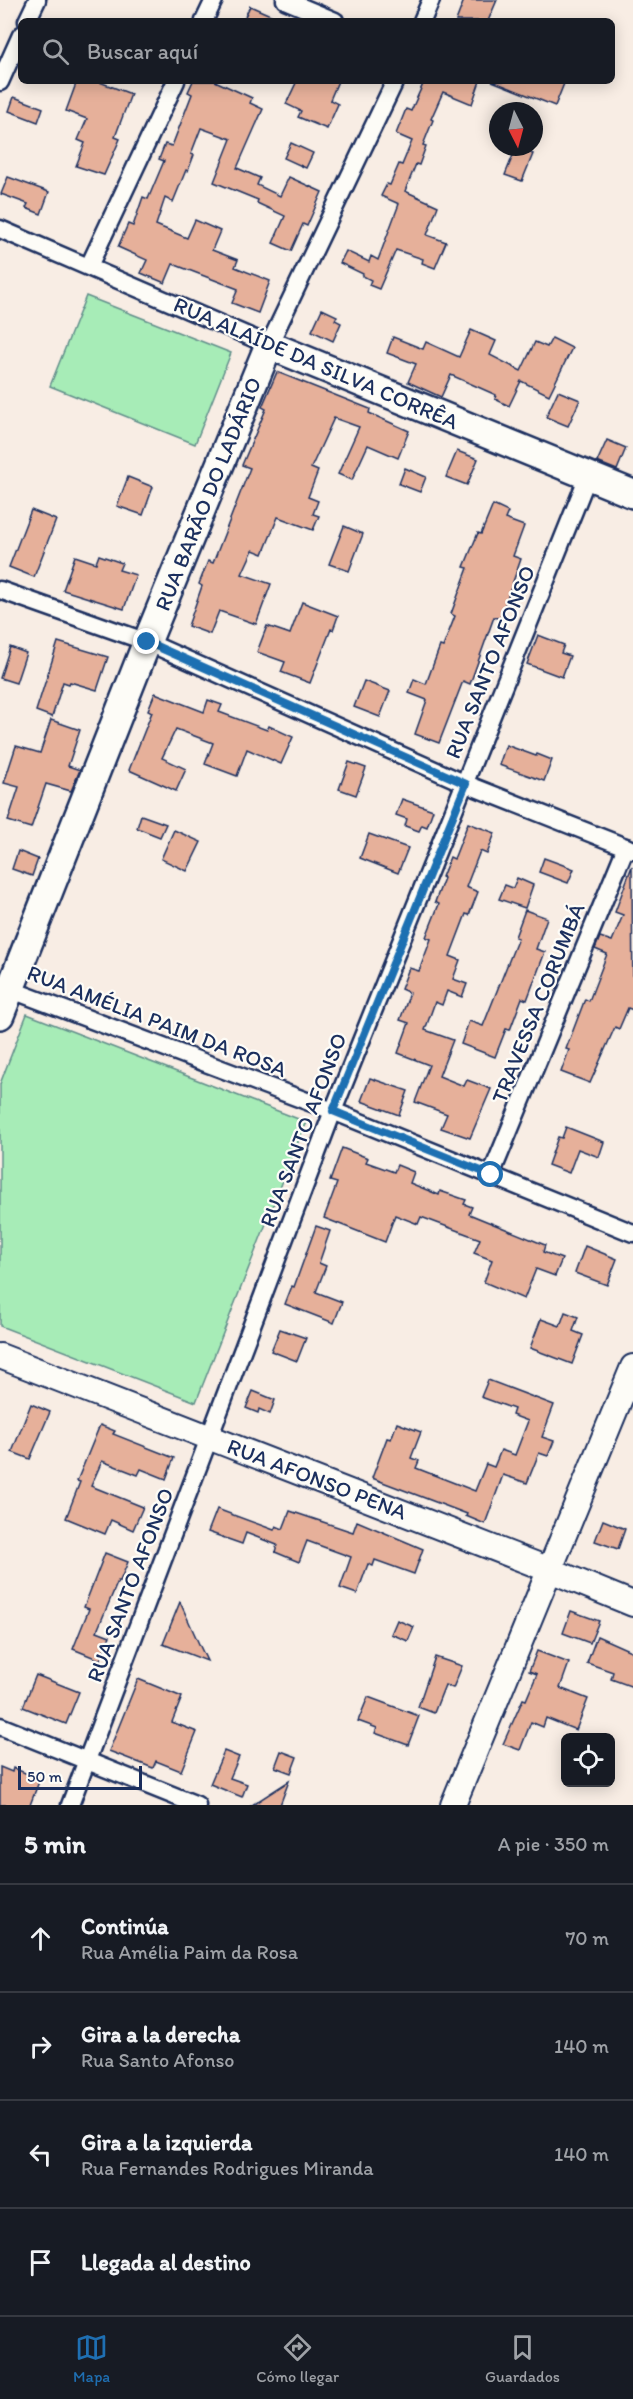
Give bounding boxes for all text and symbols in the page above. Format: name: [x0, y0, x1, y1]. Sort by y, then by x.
search box: [18, 18, 615, 84]
icon: search: [39, 35, 72, 68]
text: Buscar aquí: [87, 38, 198, 65]
north arrow: [489, 102, 543, 156]
street label: RUA ALAÍDE DA SILVA CORRÊA: [170, 291, 462, 435]
street label: RUA BARÃO DO LADÁRIO: [149, 373, 267, 615]
street label: RUA SANTO AFONSO: [439, 562, 541, 762]
route end: [133, 628, 159, 654]
street label: TRAVESSA CORUMBÁ: [486, 899, 590, 1107]
street label: RUA AMÉLIA PAIM DA ROSA: [23, 959, 291, 1083]
street label: RUA SANTO AFONSO: [254, 1029, 352, 1231]
route start: [477, 1161, 503, 1187]
street label: RUA AFONSO PENA: [223, 1432, 411, 1526]
street label: RUA SANTO AFONSO: [81, 1484, 179, 1686]
map controls: [561, 1733, 615, 1787]
button: locate: [561, 1733, 615, 1787]
scale bar: [18, 1763, 142, 1790]
text: 50 m: [27, 1767, 62, 1786]
text: 5 min: [24, 1828, 86, 1860]
text: A pie · 350 m: [498, 1832, 609, 1856]
text: Continúa: [81, 1913, 169, 1940]
icon: ahead: [24, 1922, 57, 1955]
text: 70 m: [565, 1926, 609, 1950]
text: Rua Amélia Paim da Rosa: [81, 1940, 298, 1964]
text: Gira a la derecha: [81, 2021, 240, 2048]
icon: right: [24, 2030, 57, 2063]
text: 140 m: [554, 2034, 609, 2058]
text: Rua Santo Afonso: [81, 2048, 235, 2072]
text: Gira a la izquierda: [81, 2129, 252, 2156]
icon: left: [24, 2138, 57, 2171]
text: 140 m: [554, 2142, 609, 2166]
text: Rua Fernandes Rodrigues Miranda: [81, 2156, 374, 2180]
icon: arrive: [24, 2246, 57, 2279]
text: Llegada al destino: [81, 2249, 251, 2276]
tab: Mapa: [73, 2331, 110, 2386]
tab: Cómo llegar: [256, 2331, 339, 2386]
tab: Guardados: [485, 2331, 560, 2386]

